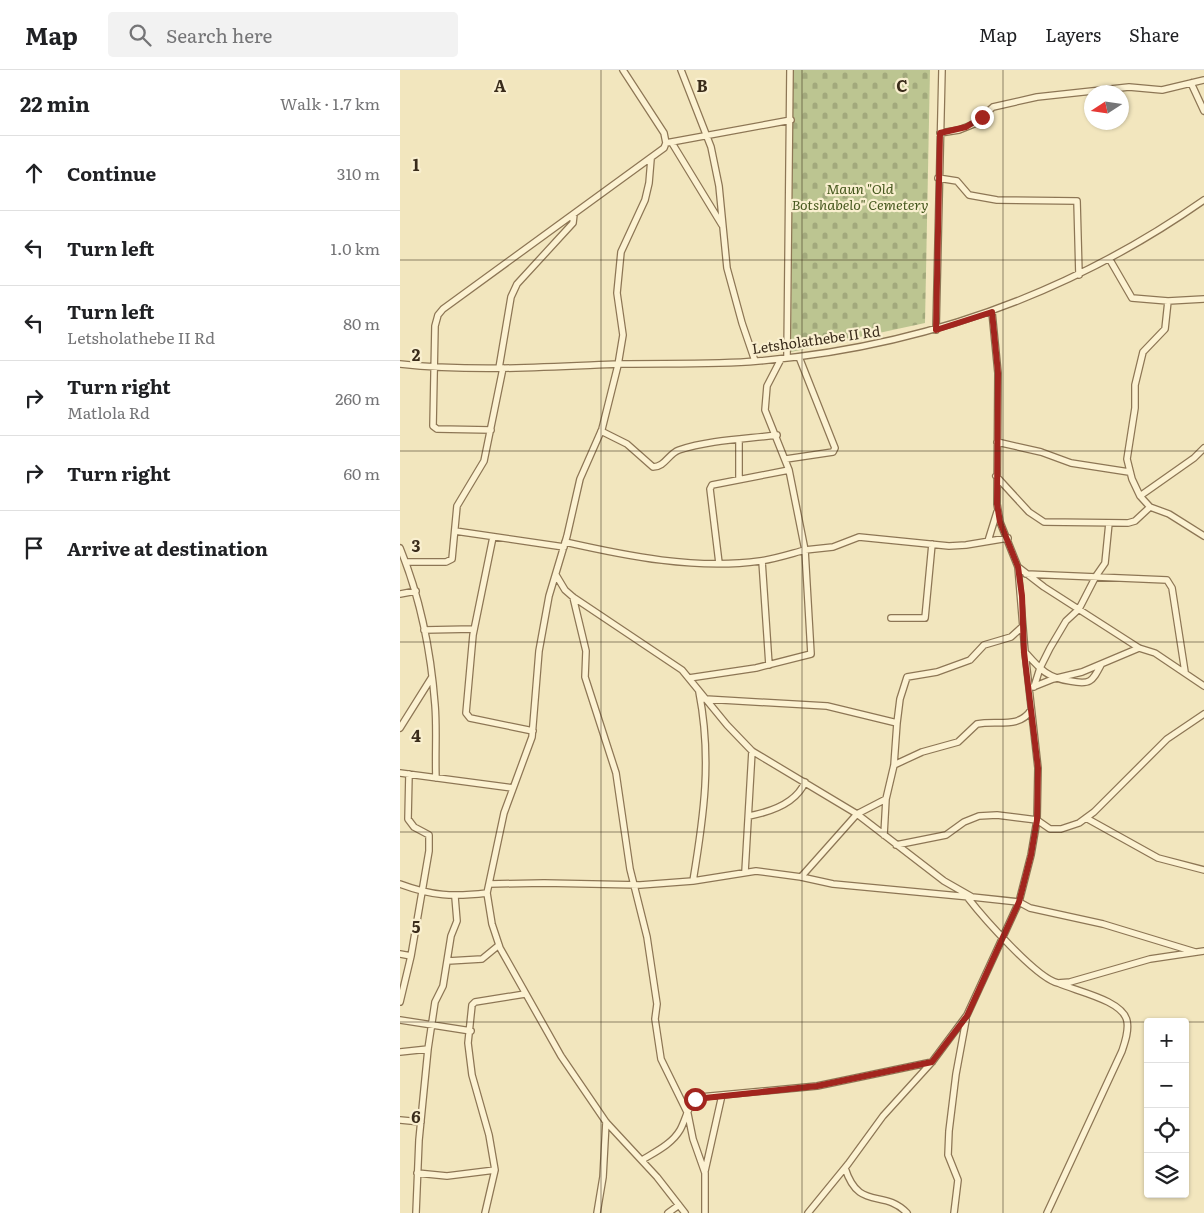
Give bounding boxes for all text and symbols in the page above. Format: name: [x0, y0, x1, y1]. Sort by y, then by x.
search box: [108, 12, 458, 57]
text: Map: [25, 17, 78, 52]
icon: search: [126, 21, 154, 49]
text: Search here: [166, 21, 272, 49]
text: Map: [979, 21, 1017, 48]
text: Layers: [1045, 21, 1101, 48]
text: Share: [1129, 21, 1179, 48]
text: A: [494, 73, 506, 97]
text: B: [696, 73, 708, 97]
text: C: [896, 73, 908, 97]
north arrow: [1084, 85, 1129, 130]
text: 22 min: [20, 87, 90, 118]
text: Walk · 1.7 km: [280, 91, 380, 115]
route end: [971, 106, 994, 129]
text: 1: [413, 152, 420, 176]
icon: ahead: [20, 159, 48, 187]
text: Continue: [67, 159, 156, 187]
text: 310 m: [337, 161, 380, 185]
park label: Maun "Old Botshabelo" Cemetery: [791, 178, 929, 214]
icon: left: [20, 234, 48, 262]
text: Turn left: [67, 234, 154, 262]
text: 1.0 km: [331, 236, 380, 260]
text: Turn left: [67, 297, 154, 325]
icon: left: [20, 309, 48, 337]
text: 80 m: [343, 311, 380, 335]
street label: Letsholathebe II Rd: [751, 320, 882, 358]
text: Letsholathebe II Rd: [67, 325, 215, 349]
text: 2: [412, 342, 421, 366]
text: Turn right: [67, 372, 171, 400]
icon: right: [20, 384, 48, 412]
text: 260 m: [335, 386, 380, 410]
text: Matlola Rd: [67, 400, 150, 424]
icon: right: [20, 459, 48, 487]
text: Turn right: [67, 459, 171, 487]
text: 60 m: [343, 461, 380, 485]
text: 3: [412, 533, 421, 557]
icon: arrive: [20, 534, 48, 562]
text: Arrive at destination: [67, 534, 268, 562]
text: 4: [411, 723, 421, 747]
text: 5: [412, 914, 421, 938]
map controls: [1144, 1018, 1189, 1198]
button: +: [1144, 1018, 1189, 1063]
button: −: [1144, 1063, 1189, 1108]
route start: [684, 1088, 707, 1111]
text: 6: [411, 1104, 421, 1128]
button: locate: [1144, 1108, 1189, 1153]
button: layers: [1144, 1153, 1189, 1198]

